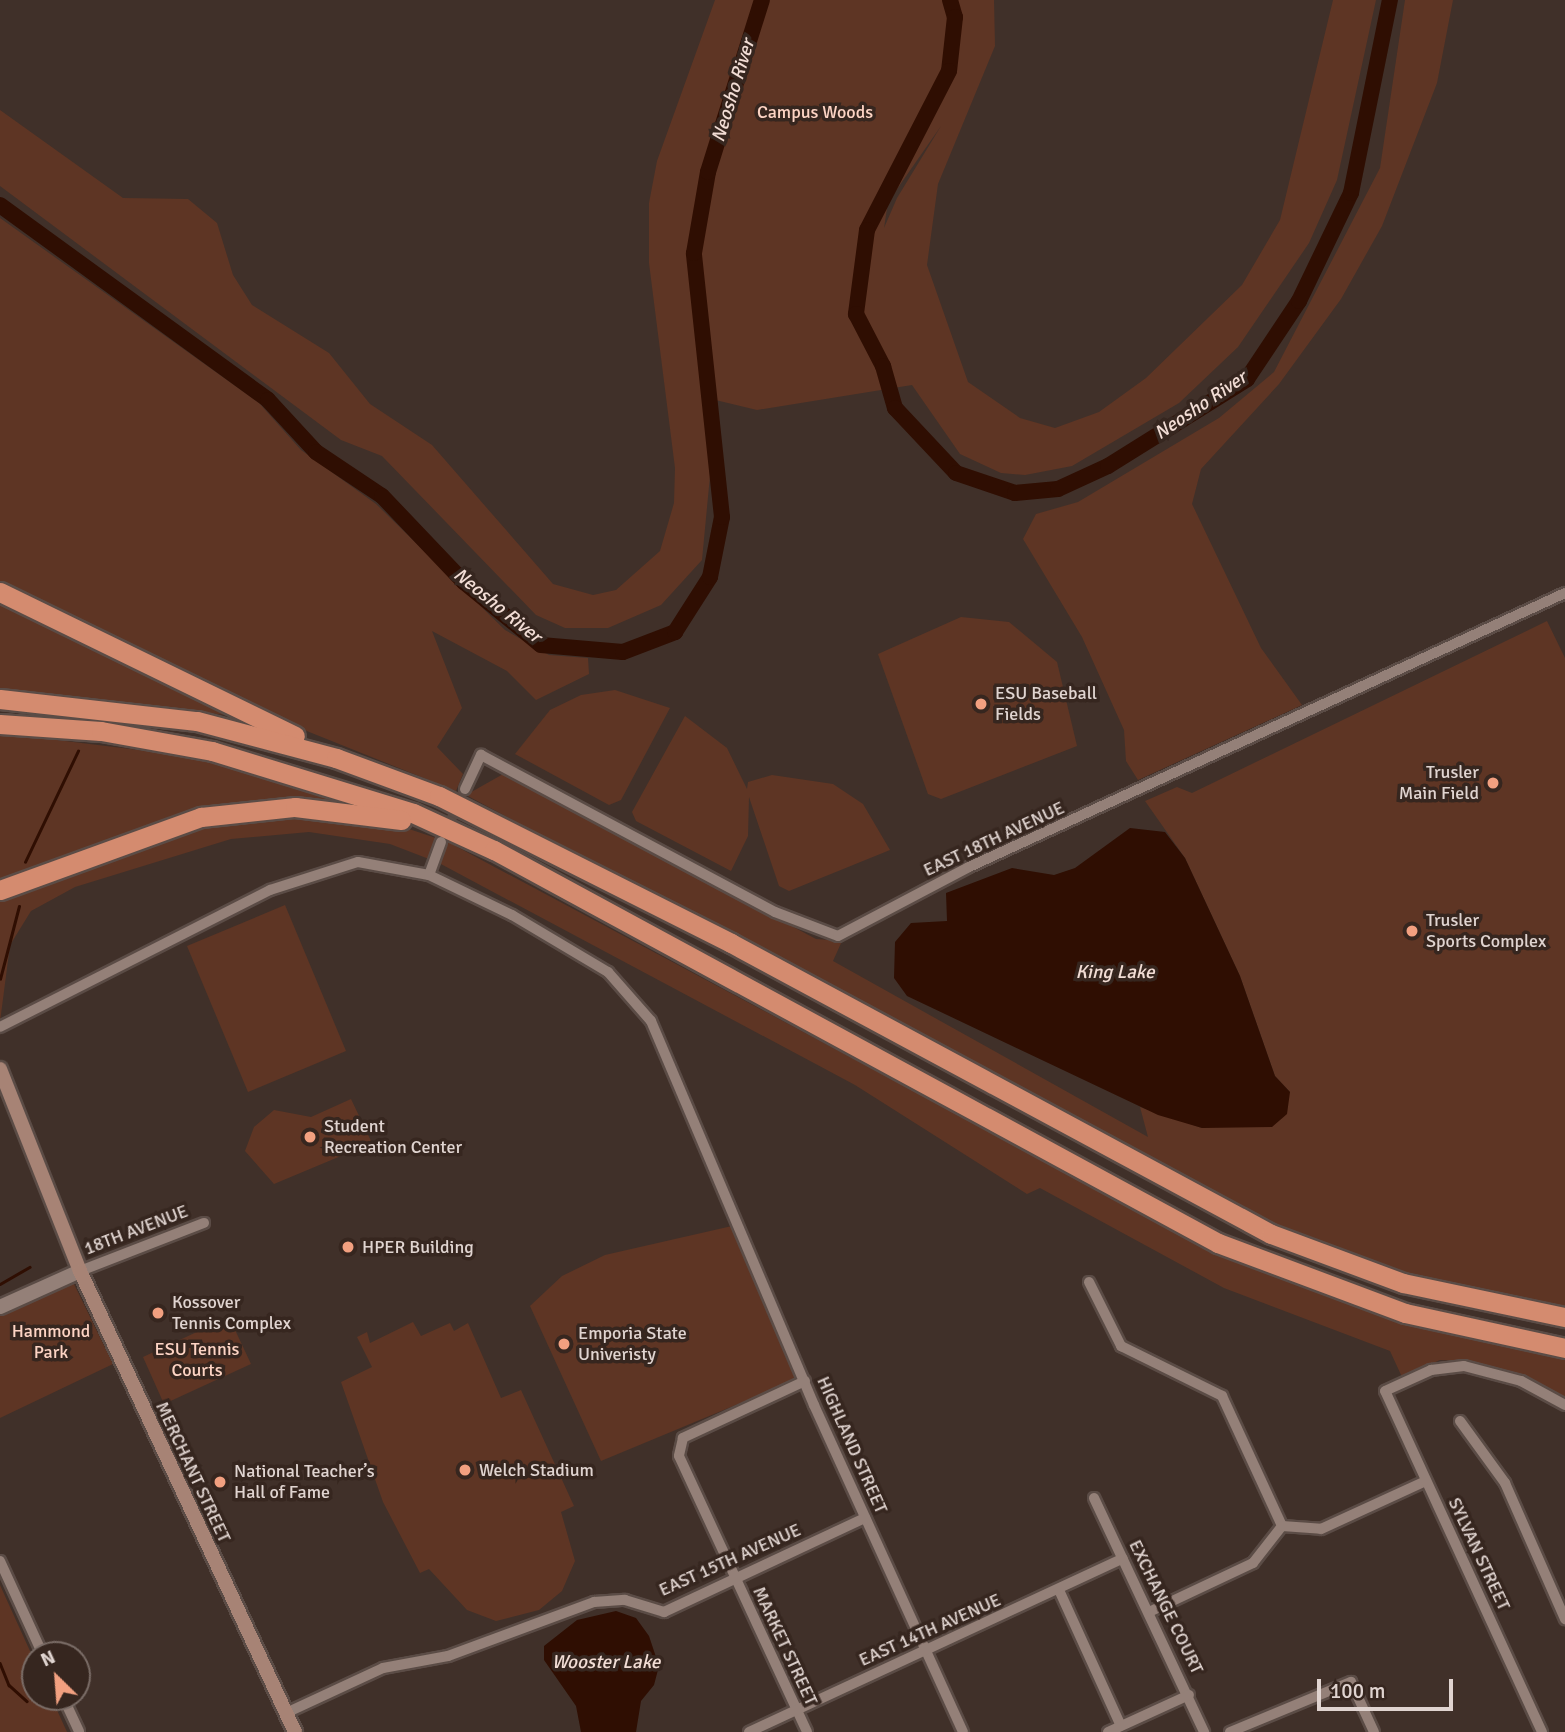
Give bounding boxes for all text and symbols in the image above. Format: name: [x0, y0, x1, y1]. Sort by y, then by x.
water label: Neosho River: [708, 37, 760, 145]
park label: Campus Woods: [757, 101, 873, 123]
water label: Neosho River: [1151, 367, 1251, 445]
water label: Neosho River: [449, 564, 545, 648]
place label: ESU Baseball Fields: [995, 683, 1097, 726]
marker: ESU Baseball Fields: [973, 696, 989, 712]
place label: Trusler Main Field: [1399, 762, 1479, 804]
marker: Trusler Main Field: [1485, 775, 1501, 791]
street label: EAST 18TH AVENUE: [920, 797, 1068, 881]
place label: Trusler Sports Complex: [1426, 910, 1546, 953]
marker: Trusler Sports Complex: [1404, 923, 1420, 939]
water label: King Lake: [1075, 962, 1155, 984]
place label: Student Recreation Center: [324, 1116, 462, 1158]
marker: Student Recreation Center: [302, 1129, 318, 1145]
street label: 18TH AVENUE: [81, 1200, 191, 1260]
place label: HPER Building: [362, 1236, 474, 1258]
marker: HPER Building: [340, 1239, 356, 1255]
place label: Kossover Tennis Complex: [172, 1292, 291, 1334]
marker: Kossover Tennis Complex: [150, 1305, 166, 1321]
park label: Hammond Park: [12, 1321, 90, 1364]
place label: Emporia State Univeristy: [578, 1323, 687, 1366]
marker: Emporia State Univeristy: [556, 1336, 572, 1352]
park label: ESU Tennis Courts: [155, 1339, 239, 1382]
street label: HIGHLAND STREET: [812, 1373, 892, 1517]
street label: MERCHANT STREET: [151, 1398, 235, 1546]
place label: Welch Stadium: [479, 1459, 594, 1481]
place label: National Teacher’s Hall of Fame: [234, 1461, 375, 1504]
marker: Welch Stadium: [457, 1462, 473, 1478]
marker: National Teacher’s Hall of Fame: [212, 1474, 228, 1490]
street label: SYLVAN STREET: [1443, 1494, 1515, 1614]
street label: EAST 15TH AVENUE: [656, 1519, 804, 1601]
street label: EXCHANGE COURT: [1124, 1536, 1208, 1678]
street label: MARKET STREET: [748, 1583, 822, 1709]
street label: EAST 14TH AVENUE: [856, 1589, 1004, 1671]
north arrow: [21, 1641, 91, 1711]
text: N: [37, 1645, 59, 1672]
water label: Wooster Lake: [552, 1652, 660, 1674]
scale bar: [1320, 1666, 1456, 1710]
text: 100 m: [1330, 1678, 1385, 1704]

